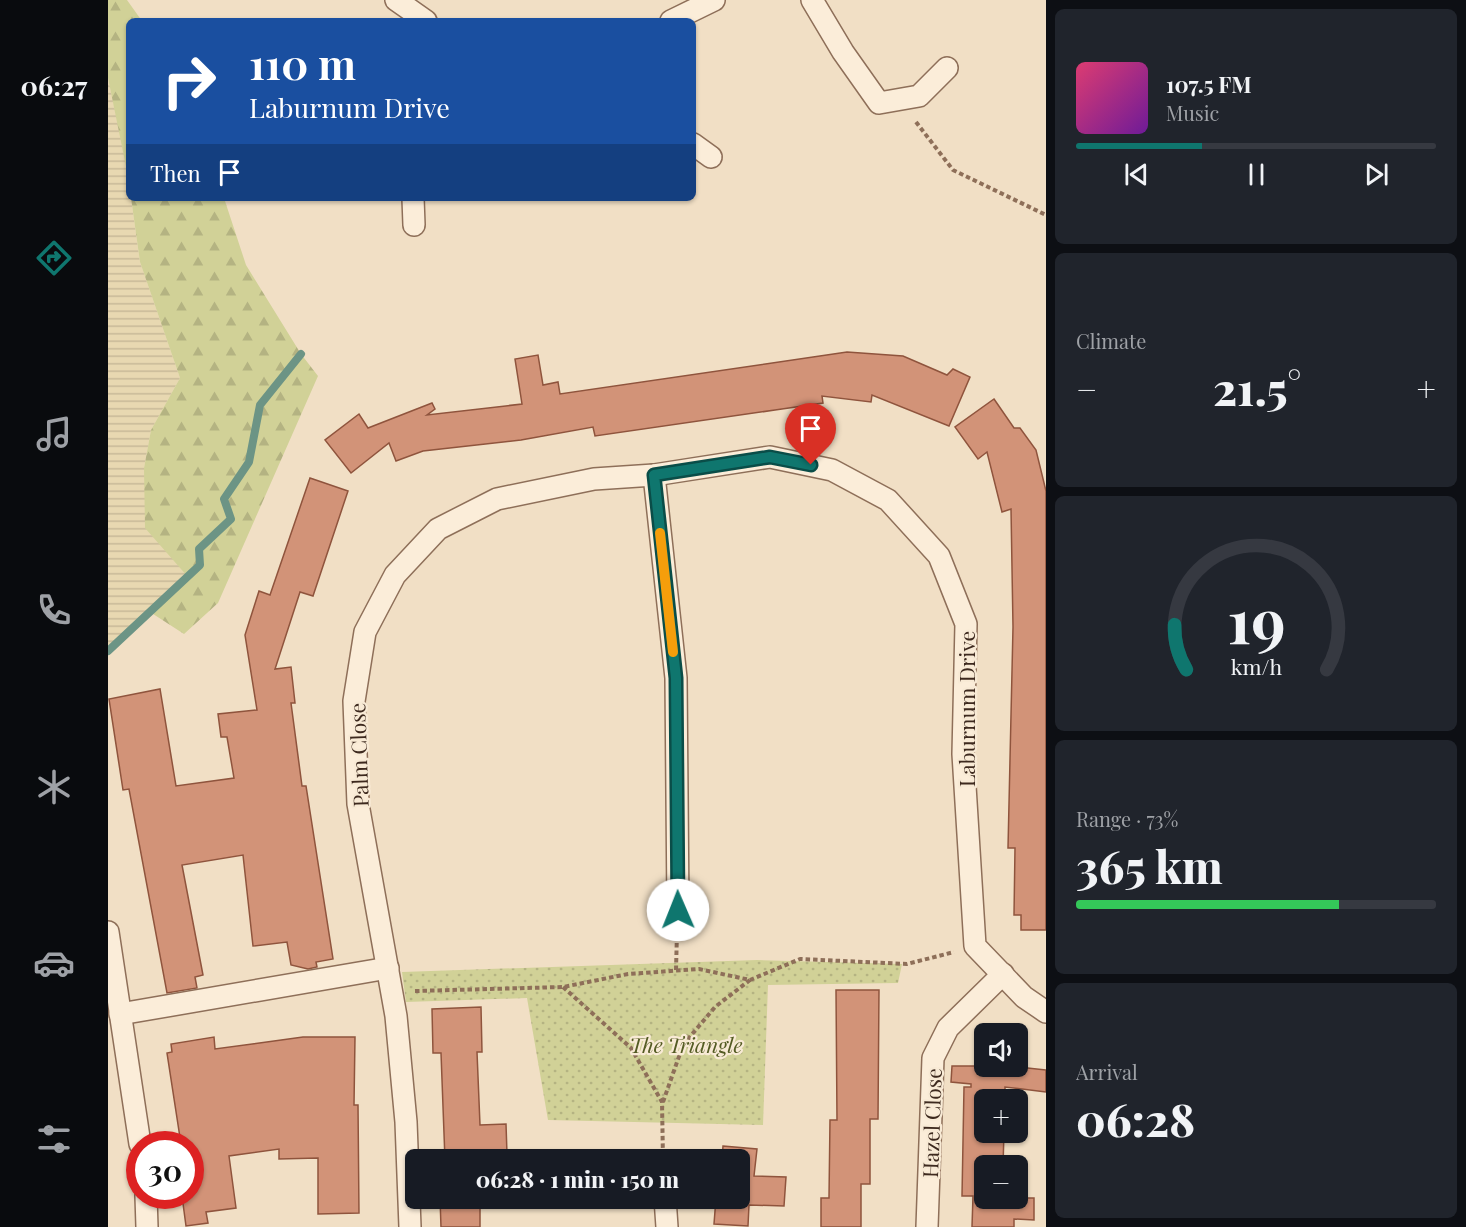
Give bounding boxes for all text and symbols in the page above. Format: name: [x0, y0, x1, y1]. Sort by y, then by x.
text: 110 m: [249, 35, 356, 91]
icon: right: [150, 42, 228, 120]
text: 06:27: [21, 67, 87, 103]
text: 107.5 FM: [1166, 69, 1252, 99]
text: Laburnum Drive: [249, 89, 450, 125]
text: Music: [1166, 99, 1219, 126]
icon: arrive: [213, 156, 246, 189]
text: Then: [150, 158, 201, 188]
icon: previous: [1120, 158, 1153, 191]
icon: pause: [1240, 158, 1273, 191]
icon: next: [1360, 158, 1393, 191]
icon: directions: [33, 237, 75, 279]
text: Climate: [1076, 327, 1146, 354]
text: 21.5°: [1213, 357, 1301, 417]
text: −: [1076, 366, 1097, 410]
text: +: [1417, 366, 1436, 410]
pin: [785, 403, 836, 465]
icon: arrive: [794, 412, 827, 445]
icon: music: [33, 413, 75, 455]
text: 19: [1227, 577, 1285, 661]
icon: phone: [33, 589, 75, 631]
street label: Laburnum Drive: [952, 631, 980, 787]
text: km/h: [1230, 653, 1282, 681]
street label: Palm Close: [342, 702, 374, 808]
icon: climate: [33, 766, 75, 808]
text: Range · 73%: [1076, 805, 1178, 832]
text: 365 km: [1076, 835, 1223, 895]
position arrow: [646, 878, 710, 942]
icon: car: [33, 942, 75, 984]
map controls: [974, 1023, 1028, 1209]
button: sound: [974, 1023, 1028, 1077]
park label: The Triangle: [630, 1030, 742, 1058]
text: Arrival: [1076, 1058, 1138, 1085]
street label: Hazel Close: [915, 1068, 947, 1178]
text: 06:28: [1076, 1088, 1195, 1148]
button: +: [974, 1089, 1028, 1143]
icon: filters: [33, 1118, 75, 1160]
speed limit sign: 30: [126, 1131, 204, 1209]
button: −: [974, 1155, 1028, 1209]
text: 06:28 · 1 min · 150 m: [476, 1164, 679, 1194]

